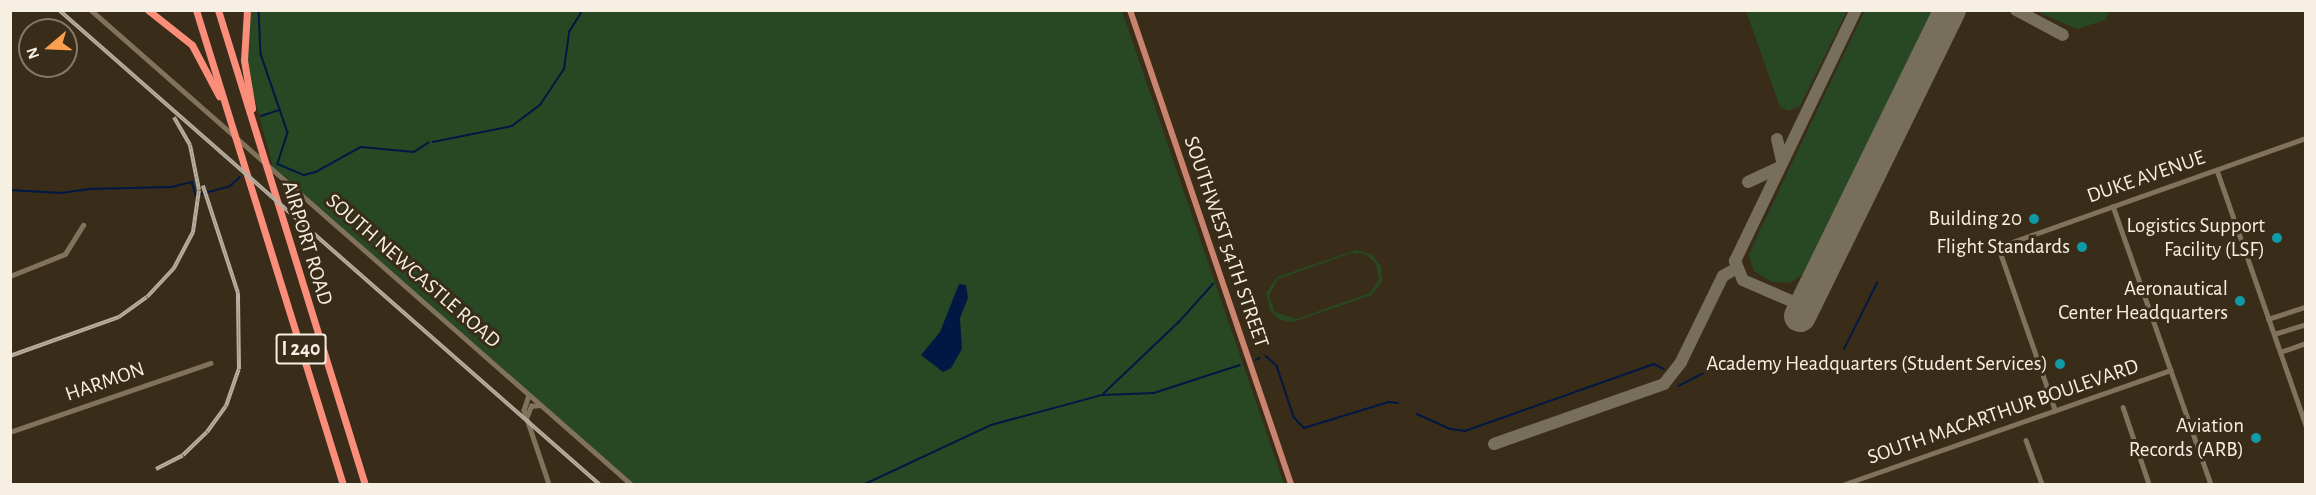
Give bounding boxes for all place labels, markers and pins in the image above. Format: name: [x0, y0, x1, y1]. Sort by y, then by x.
place label: Building 20: [1929, 206, 2022, 232]
marker: Building 20: [2027, 212, 2041, 226]
place label: Logistics Support Facility (LSF): [2126, 213, 2265, 263]
marker: Logistics Support Facility (LSF): [2270, 231, 2284, 245]
place label: Flight Standards: [1937, 234, 2070, 260]
marker: Flight Standards: [2075, 240, 2089, 254]
place label: Aeronautical Center Headquarters: [2058, 276, 2228, 326]
marker: Aeronautical Center Headquarters: [2233, 294, 2247, 308]
place label: Academy Headquarters (Student Services): [1706, 351, 2048, 377]
marker: Academy Headquarters (Student Services): [2053, 357, 2067, 371]
place label: Aviation Records (ARB): [2129, 413, 2244, 463]
marker: Aviation Records (ARB): [2249, 431, 2263, 445]

